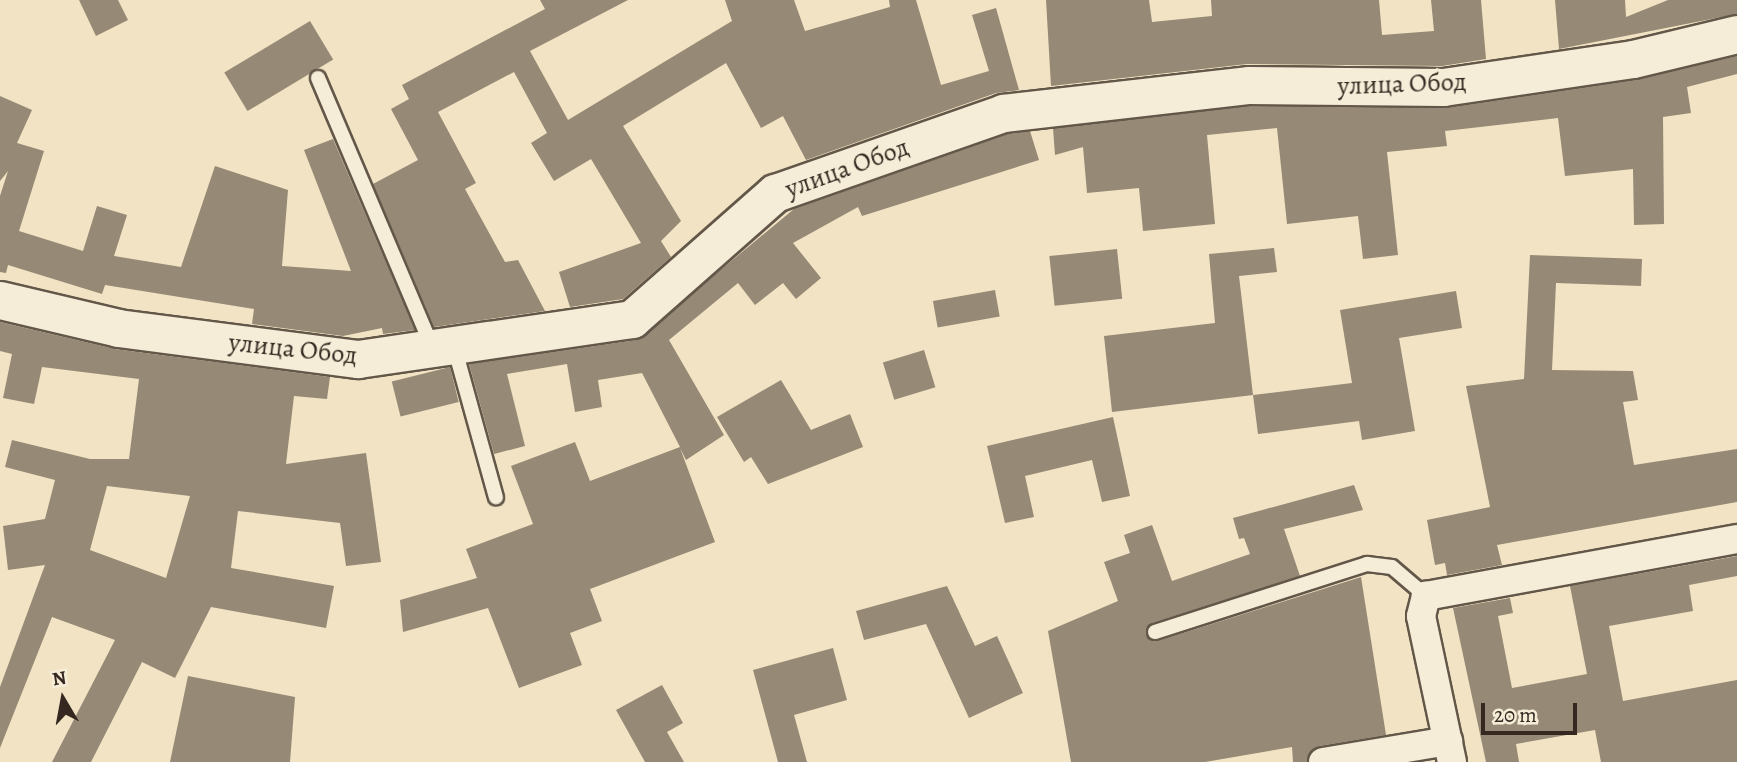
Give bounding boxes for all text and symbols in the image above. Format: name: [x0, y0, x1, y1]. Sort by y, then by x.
street label: улица Обод: [1337, 66, 1467, 102]
street label: улица Обод: [781, 131, 913, 205]
street label: улица Обод: [227, 327, 359, 371]
north arrow: [28, 664, 98, 734]
text: N: [50, 664, 68, 692]
scale bar: [1485, 688, 1581, 732]
text: 20 m: [1494, 701, 1537, 729]

